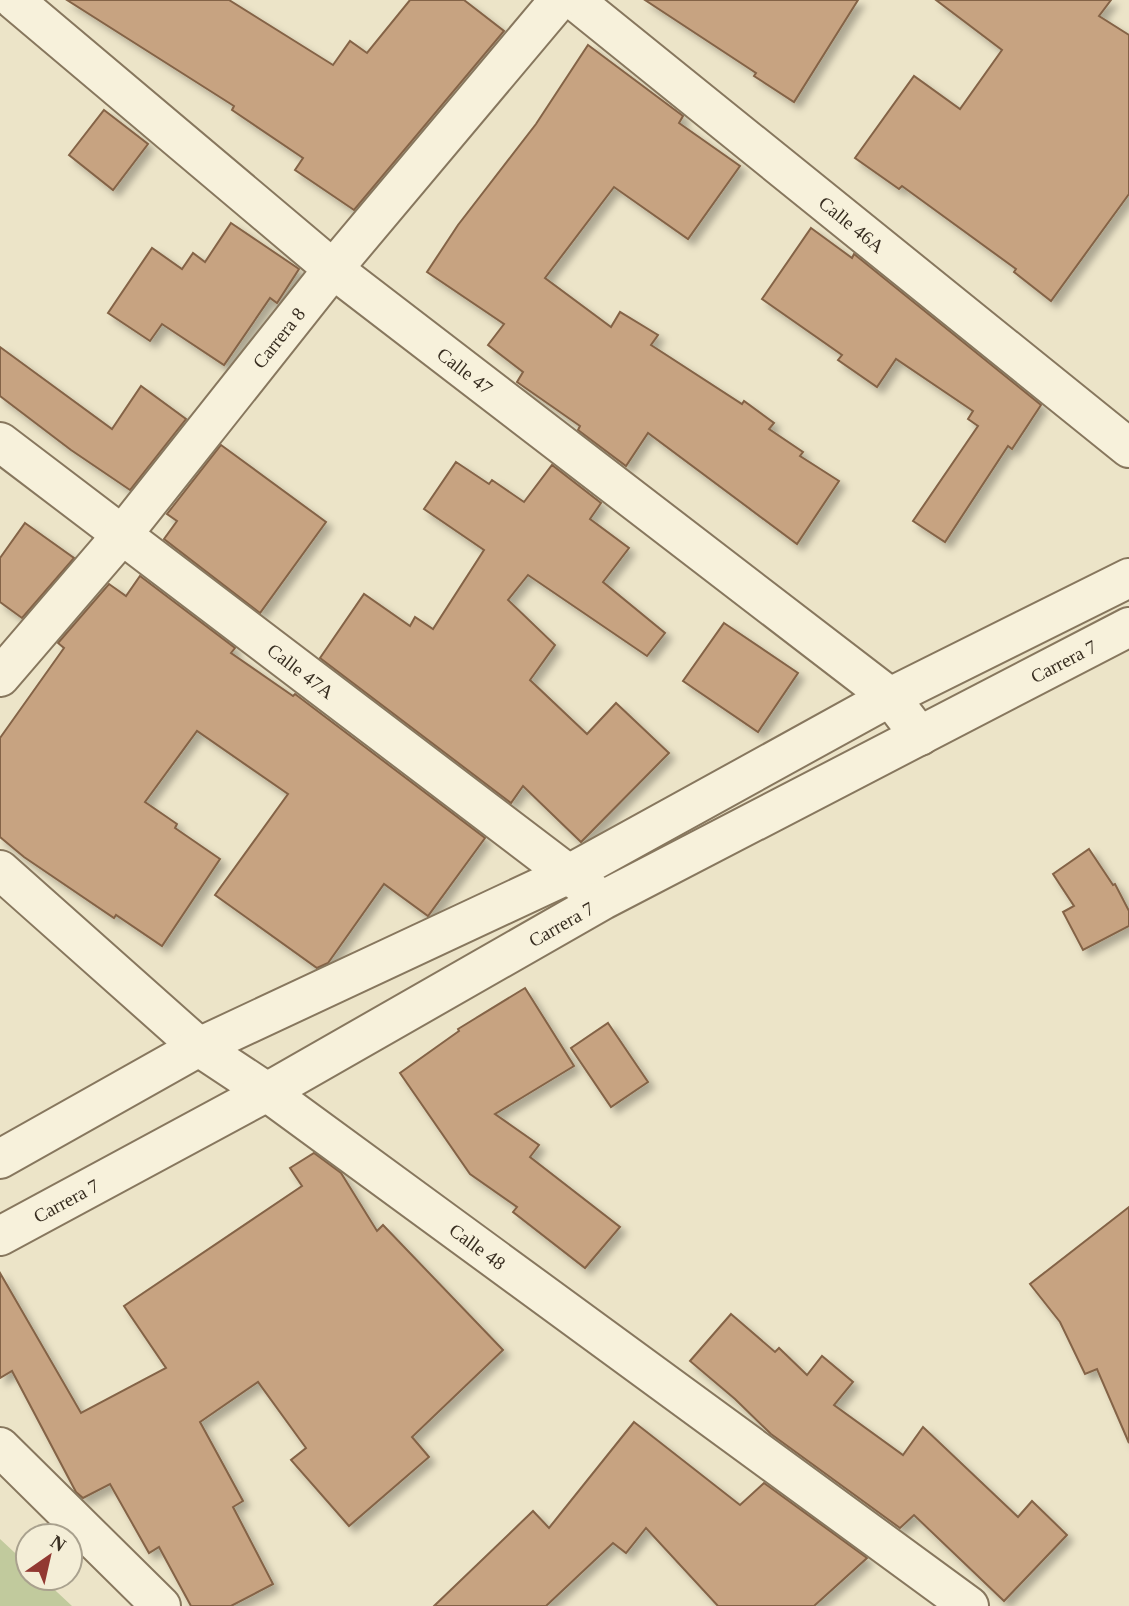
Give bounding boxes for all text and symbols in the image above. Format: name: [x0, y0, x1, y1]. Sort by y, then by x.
street label: Calle 46A: [815, 192, 888, 257]
street label: Carrera 8: [249, 304, 309, 372]
street label: Calle 47: [433, 343, 497, 399]
street label: Carrera 7: [1027, 636, 1100, 687]
street label: Calle 47A: [263, 639, 338, 703]
street label: Carrera 7: [525, 898, 597, 951]
street label: Carrera 7: [30, 1175, 103, 1227]
street label: Calle 48: [445, 1219, 509, 1274]
north arrow: [14, 1522, 84, 1592]
text: N: [47, 1531, 70, 1556]

